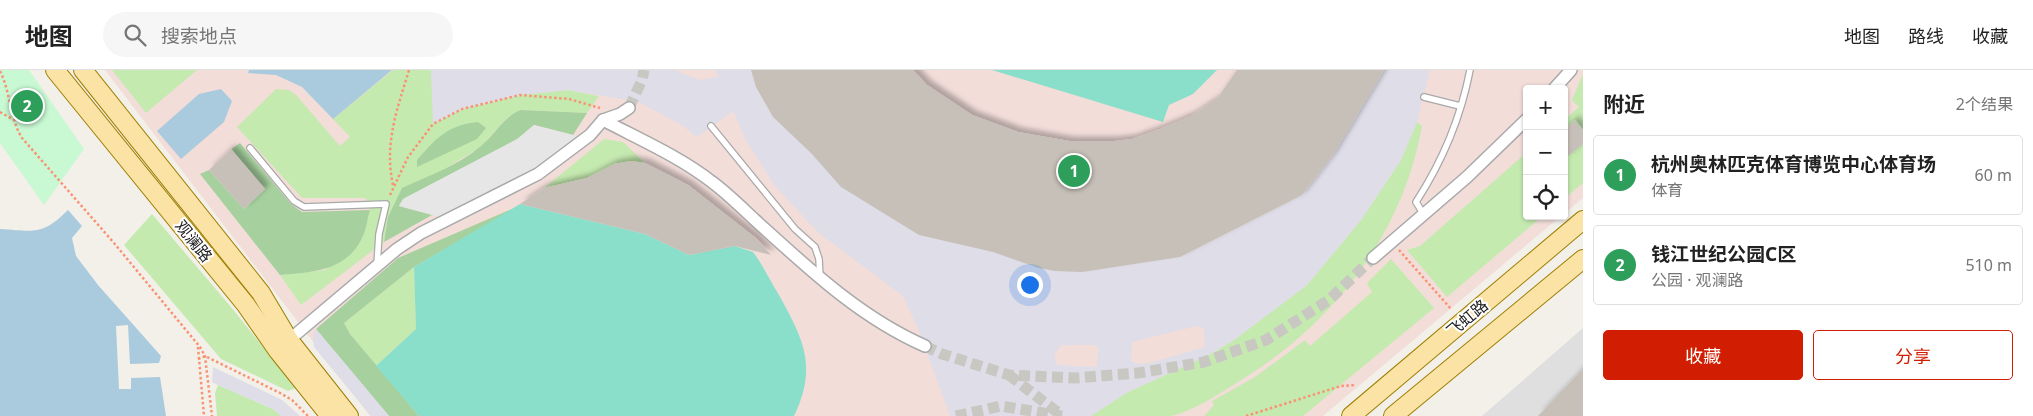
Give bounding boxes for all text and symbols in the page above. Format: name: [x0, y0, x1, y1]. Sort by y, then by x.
search box: [103, 12, 453, 57]
text: 地图: [25, 19, 73, 52]
icon: search: [121, 21, 149, 49]
text: 搜索地点: [161, 23, 237, 49]
text: 地图: [1844, 24, 1880, 48]
text: 路线: [1908, 24, 1944, 48]
text: 收藏: [1972, 24, 2008, 48]
map controls: [1523, 85, 1568, 220]
button: +: [1523, 85, 1568, 130]
pin: 2: [11, 87, 43, 125]
text: 附近: [1603, 90, 1645, 118]
text: 2个结果: [1956, 93, 2013, 115]
button: −: [1523, 130, 1568, 175]
text: 杭州奥林匹克体育博览中心体育场: [1651, 151, 1936, 177]
pin: 1: [1058, 152, 1090, 190]
text: 1: [1615, 164, 1625, 186]
text: 60 m: [1975, 164, 2012, 186]
button: locate: [1523, 175, 1568, 220]
text: 体育: [1651, 179, 1683, 201]
street label: 观澜路: [170, 215, 218, 267]
text: 钱江世纪公园C区: [1651, 241, 1796, 267]
text: 2: [1615, 254, 1625, 276]
text: 510 m: [1965, 254, 2012, 276]
text: 公园 · 观澜路: [1651, 269, 1744, 291]
your location: [1017, 272, 1043, 298]
street label: 飞虹路: [1442, 294, 1492, 342]
button: 收藏: [1603, 330, 1803, 380]
button: 分享: [1813, 330, 2013, 380]

